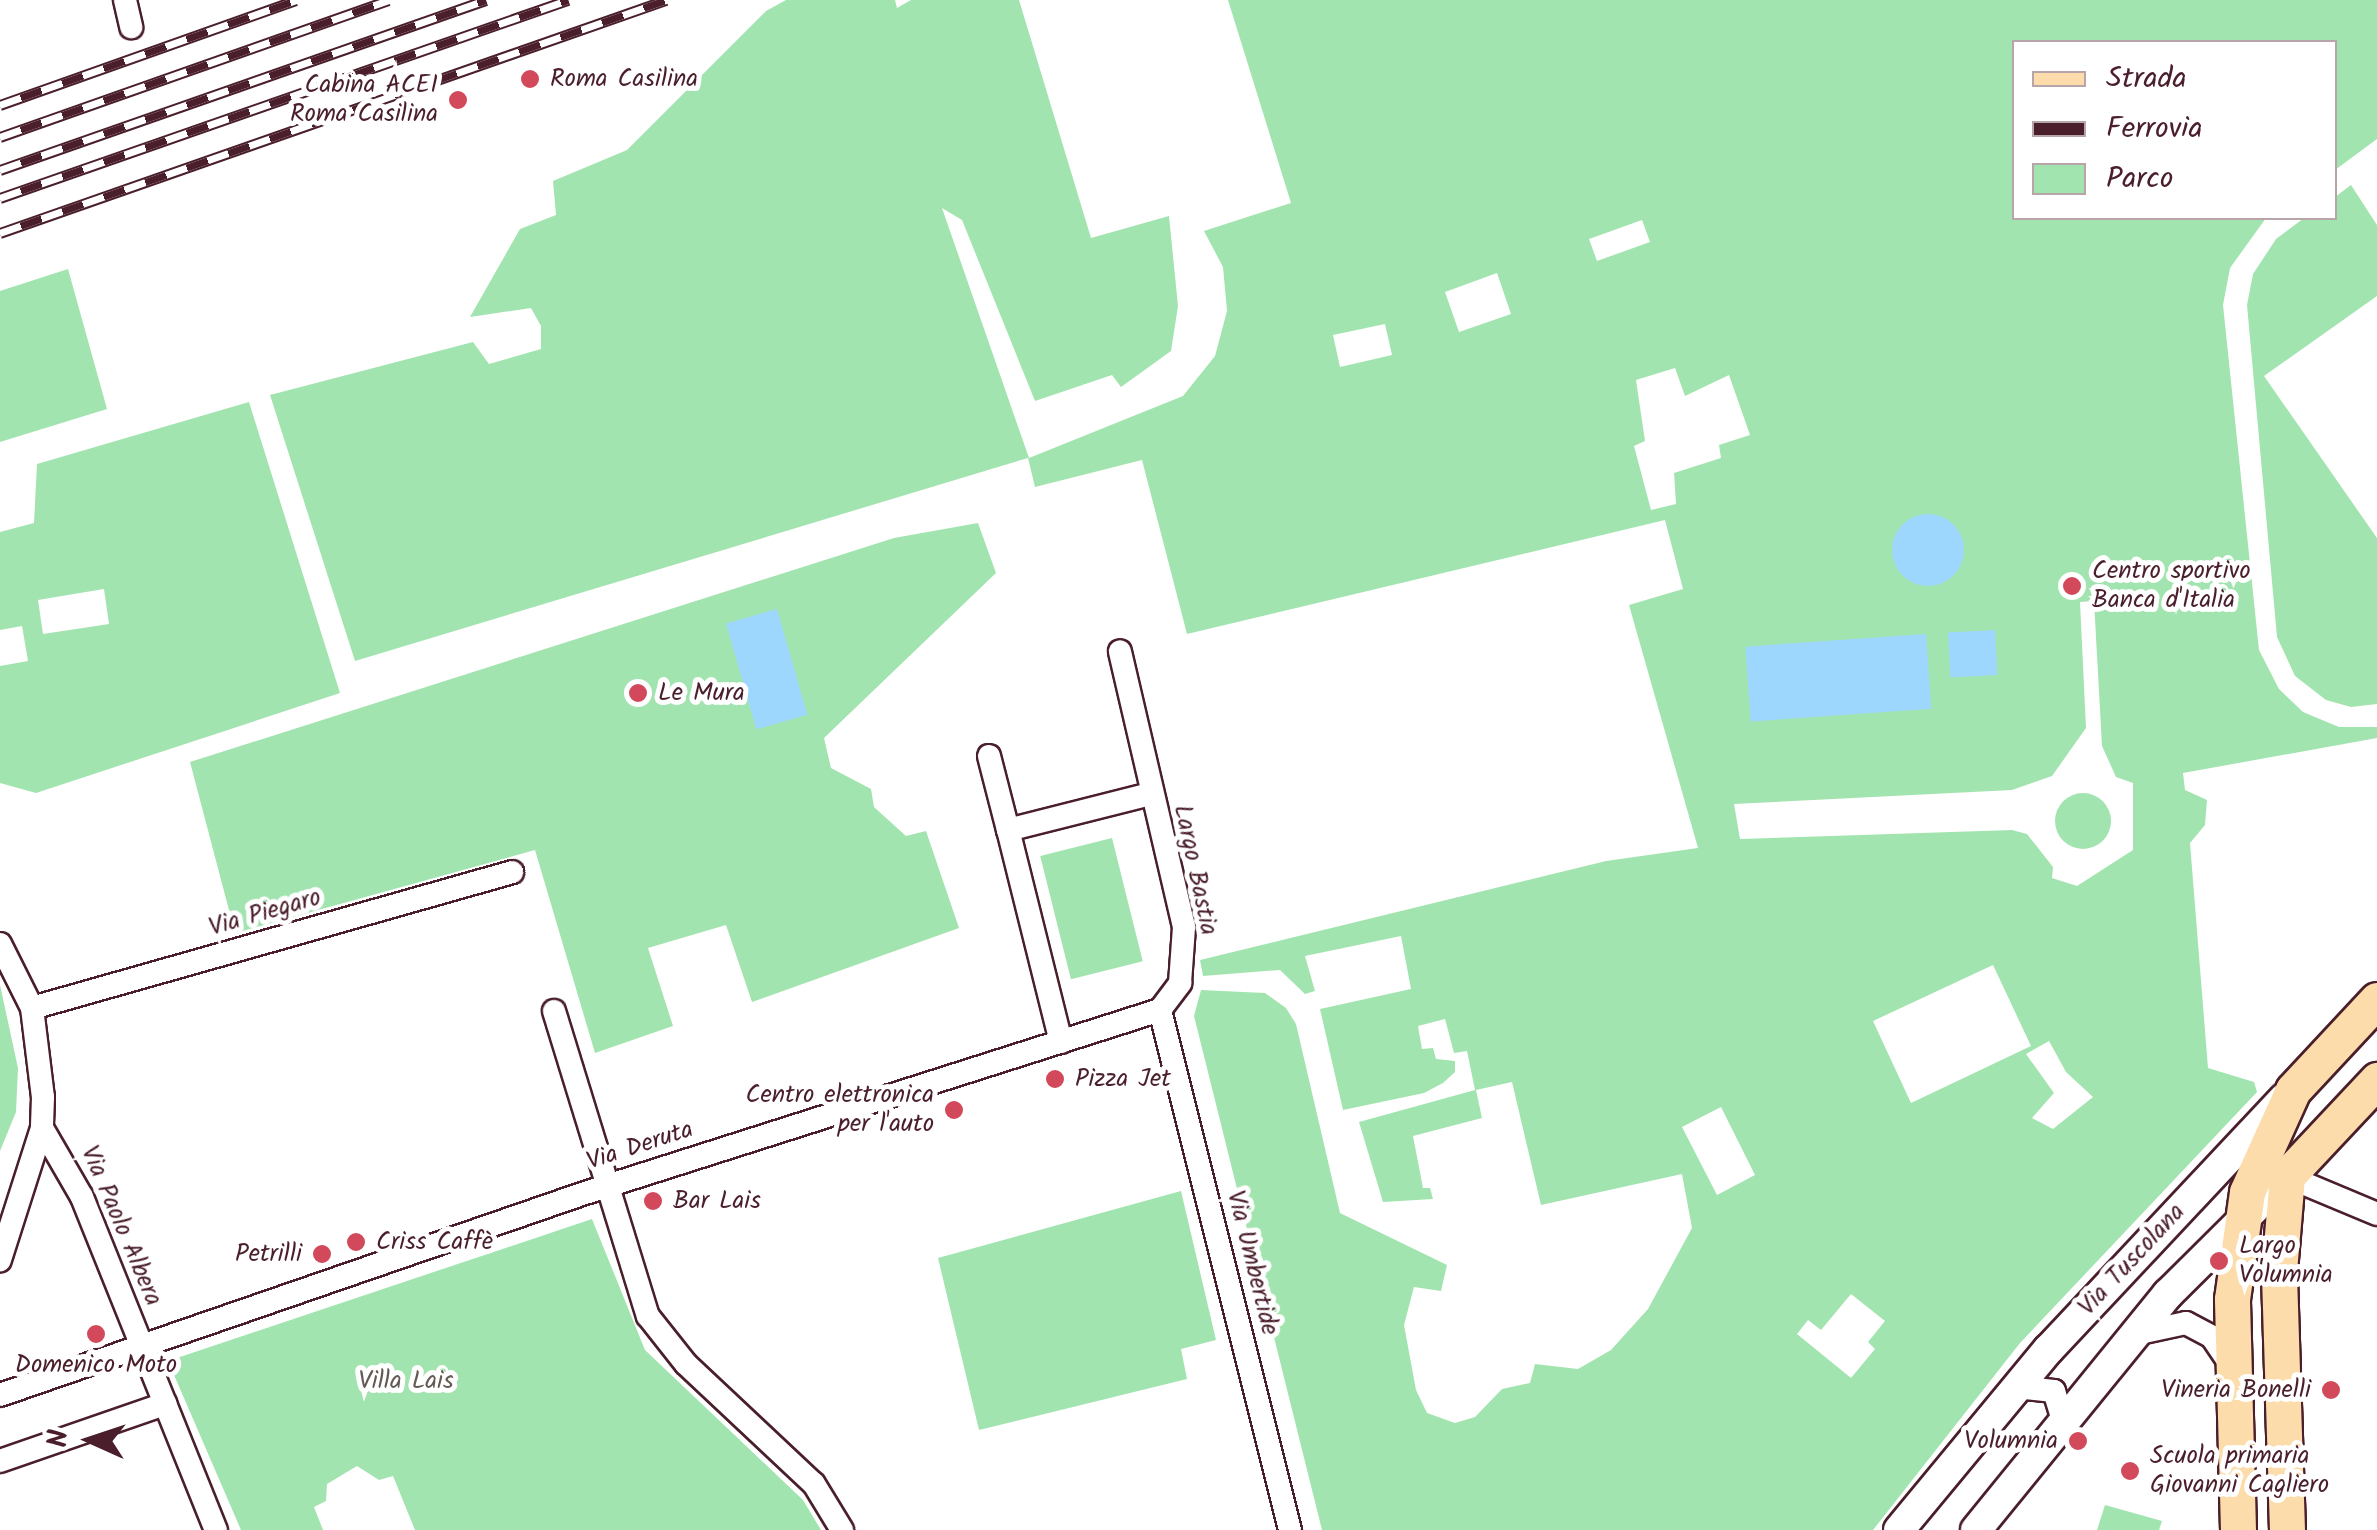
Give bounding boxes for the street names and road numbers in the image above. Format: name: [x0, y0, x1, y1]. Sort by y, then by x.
street label: Largo Bastia: [1167, 802, 1223, 938]
street label: Via Piegaro: [206, 883, 324, 943]
street label: Via Deruta: [583, 1115, 697, 1177]
street label: Via Paolo Albera: [74, 1142, 168, 1310]
street label: Via Umbertide: [1220, 1188, 1284, 1338]
street label: Via Tuscolana: [2072, 1198, 2192, 1322]

